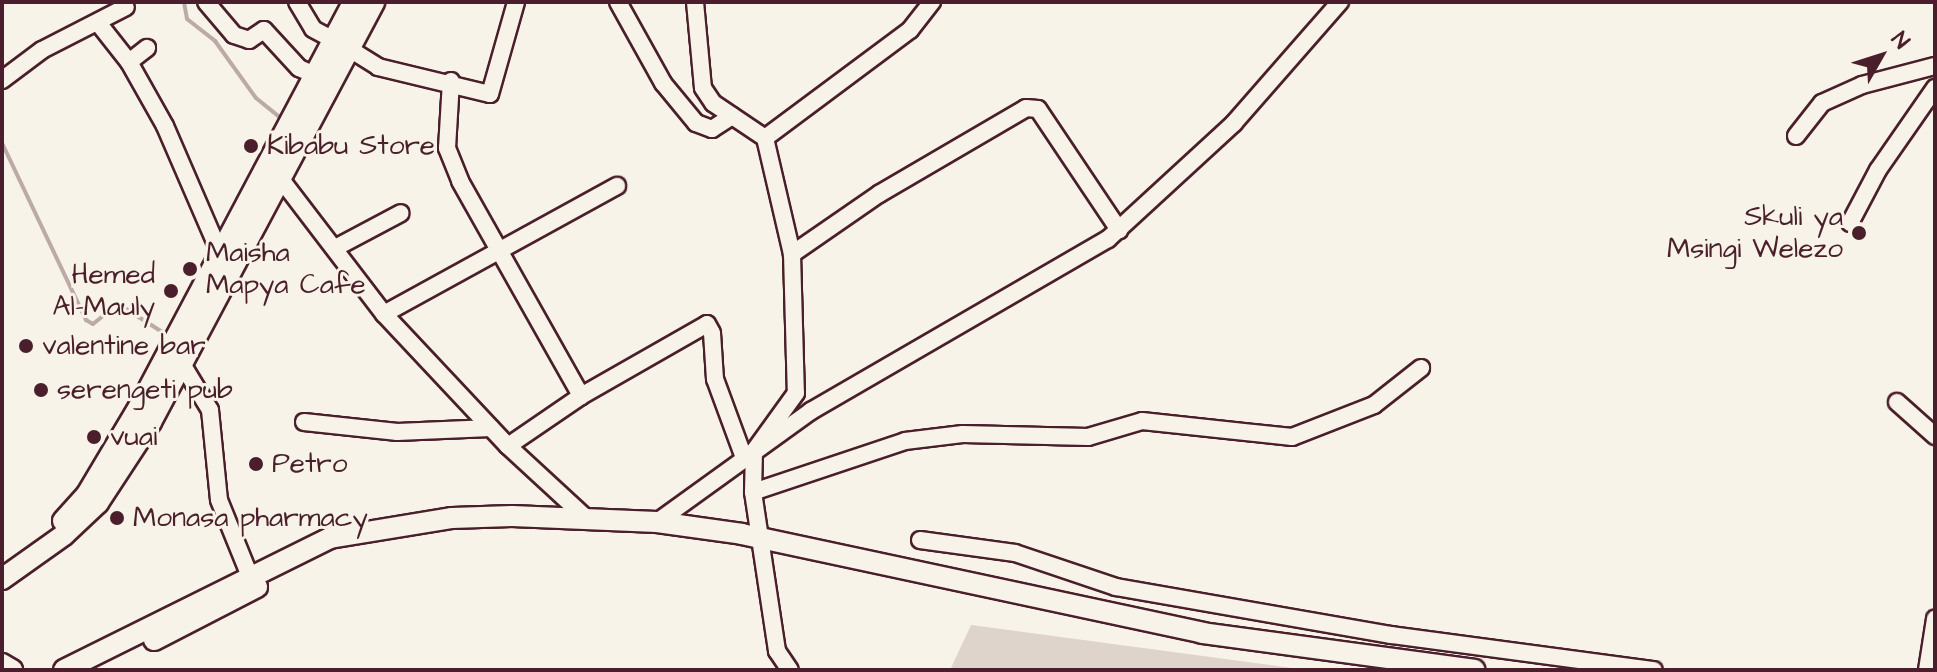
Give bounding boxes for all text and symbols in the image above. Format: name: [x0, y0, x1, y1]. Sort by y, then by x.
north arrow: [1841, 16, 1921, 96]
text: N: [1884, 25, 1916, 56]
place label: Kibabu Store: [267, 129, 435, 163]
marker: Kibabu Store: [242, 137, 260, 155]
place label: Skuli ya Msingi Welezo: [1667, 200, 1843, 266]
marker: Skuli ya Msingi Welezo: [1850, 224, 1868, 242]
place label: Maisha Mapya Cafe: [206, 236, 366, 302]
place label: Hemed Al-Mauly: [53, 258, 155, 324]
marker: Maisha Mapya Cafe: [181, 260, 199, 278]
marker: Hemed Al-Mauly: [162, 282, 180, 300]
place label: valentine bar: [42, 329, 206, 363]
marker: valentine bar: [17, 337, 35, 355]
place label: serengeti pub: [57, 373, 233, 407]
marker: serengeti pub: [32, 381, 50, 399]
place label: vuai: [110, 420, 157, 454]
marker: vuai: [85, 428, 103, 446]
place label: Petro: [272, 447, 348, 481]
marker: Petro: [247, 455, 265, 473]
place label: Monasa pharmacy: [133, 501, 368, 535]
marker: Monasa pharmacy: [108, 509, 126, 527]

